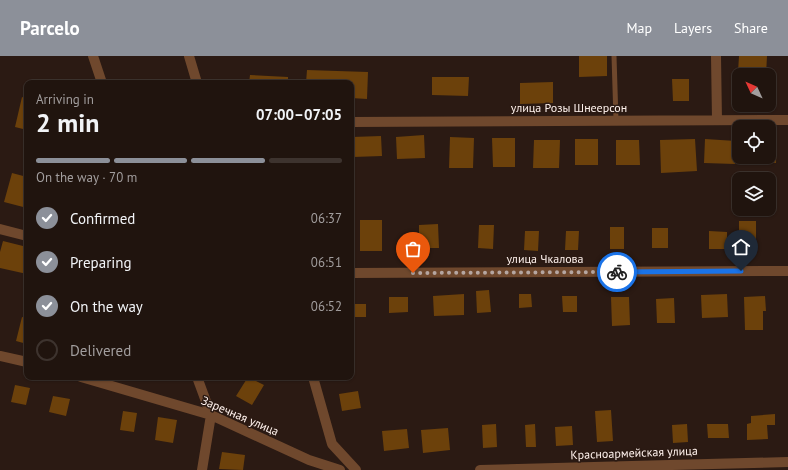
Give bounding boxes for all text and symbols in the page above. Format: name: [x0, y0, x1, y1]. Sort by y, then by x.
text: Parcelo: [20, 16, 80, 40]
text: Map: [626, 19, 652, 37]
text: Layers: [674, 19, 712, 37]
text: Share: [734, 19, 768, 37]
north arrow: [732, 68, 776, 112]
map controls: [732, 68, 776, 216]
text: Arriving in: [36, 91, 94, 108]
street label: улица Розы Шнеерсон: [511, 100, 627, 115]
text: 07:00–07:05: [256, 105, 342, 124]
text: 2 min: [36, 106, 99, 139]
button: locate: [732, 120, 776, 164]
text: On the way · 70 m: [36, 169, 137, 186]
button: layers: [732, 172, 776, 216]
icon: check: [36, 207, 58, 229]
text: Confirmed: [70, 209, 135, 228]
text: 06:37: [311, 210, 342, 227]
pin: [724, 230, 758, 271]
pin: [396, 232, 430, 273]
icon: home: [730, 236, 752, 258]
icon: bag: [402, 238, 424, 260]
icon: check: [36, 251, 58, 273]
street label: улица Чкалова: [506, 251, 584, 266]
courier: [597, 252, 637, 292]
text: Preparing: [70, 253, 132, 272]
text: 06:51: [311, 254, 342, 271]
icon: bike: [606, 261, 628, 283]
icon: check: [36, 295, 58, 317]
text: On the way: [70, 297, 143, 316]
text: 06:52: [311, 298, 342, 315]
text: Delivered: [70, 341, 131, 360]
street label: Заречная улица: [199, 392, 281, 439]
street label: Красноармейская улица: [570, 443, 698, 462]

